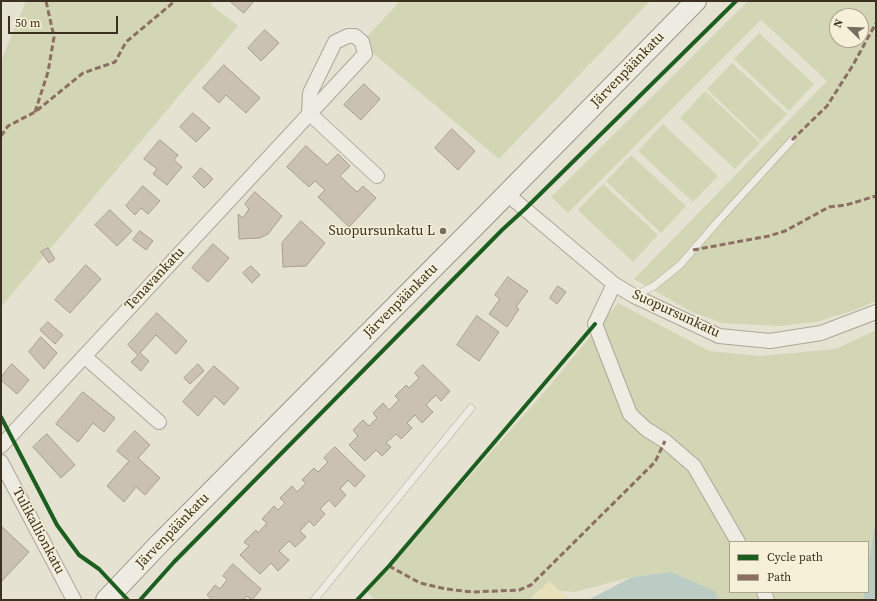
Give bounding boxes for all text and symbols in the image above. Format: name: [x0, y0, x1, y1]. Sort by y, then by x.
scale bar: [10, 8, 120, 34]
north arrow: [829, 8, 869, 48]
text: 50 m: [15, 15, 41, 31]
text: N: [830, 17, 847, 30]
street label: Järvenpäänkatu: [588, 29, 668, 111]
place label: Suopursunkatu L: [329, 223, 435, 239]
marker: Suopursunkatu L: [438, 226, 448, 236]
street label: Tenavankatu: [122, 244, 188, 314]
street label: Järvenpäänkatu: [360, 260, 442, 342]
street label: Suopursunkatu: [630, 286, 722, 342]
street label: Tulikallionkatu: [8, 485, 68, 577]
street label: Järvenpäänkatu: [133, 490, 213, 572]
legend: [729, 541, 869, 593]
text: Cycle path: [767, 549, 823, 565]
text: Path: [767, 569, 791, 585]

